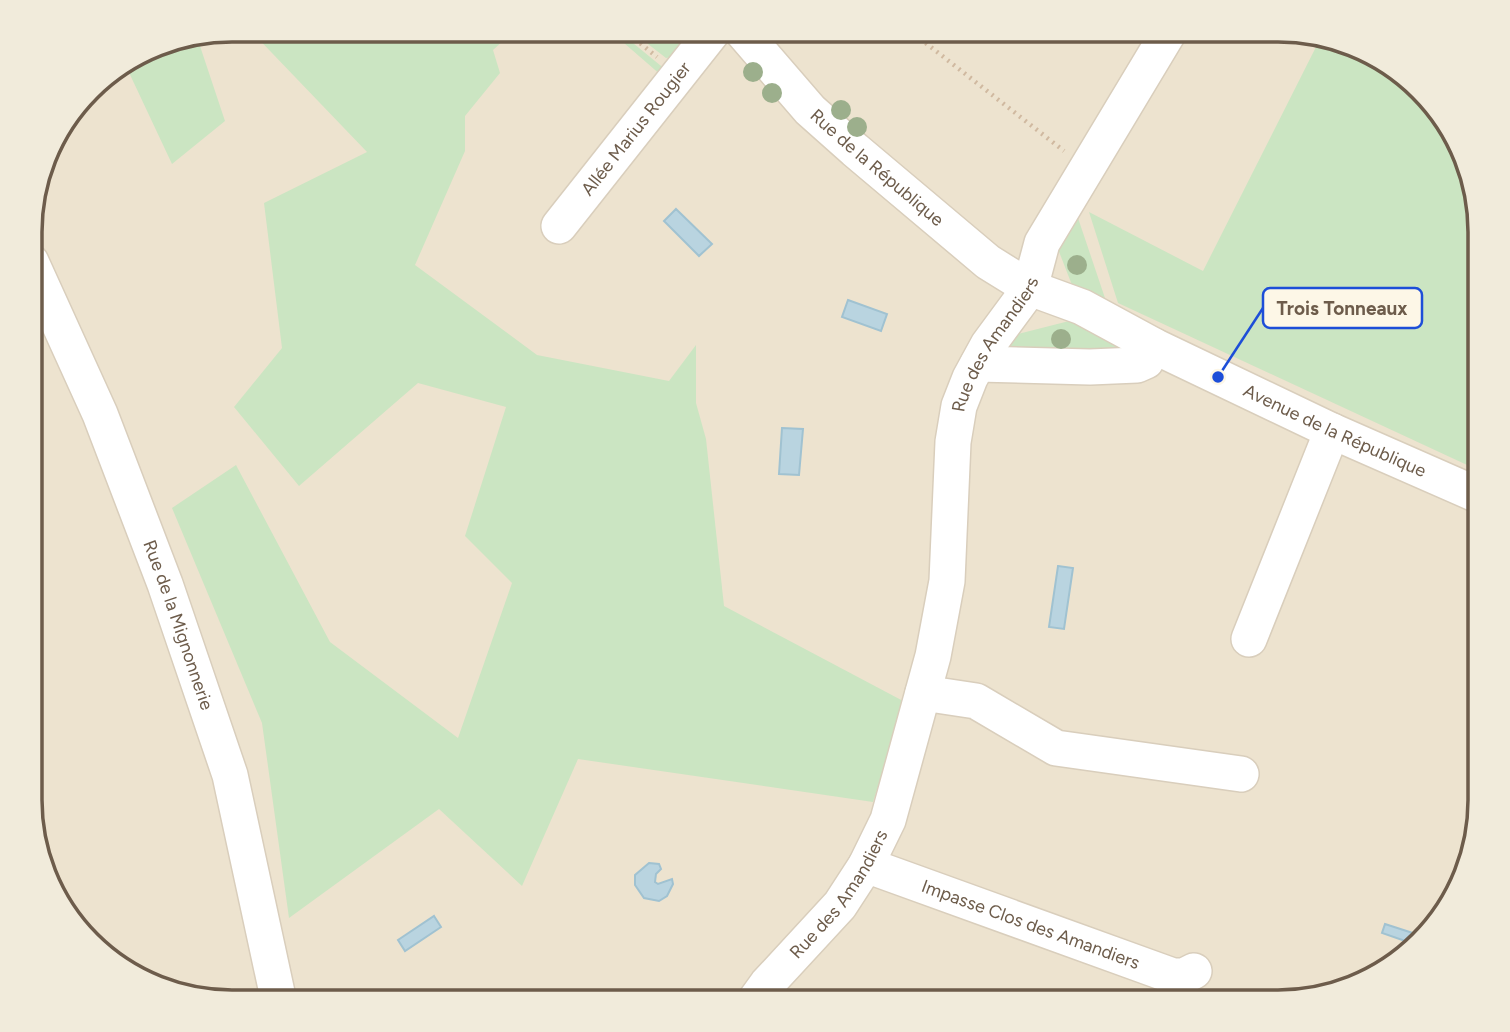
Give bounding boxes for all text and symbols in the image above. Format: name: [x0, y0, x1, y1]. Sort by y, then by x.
street label: Allée Marius Rougier: [576, 57, 696, 200]
street label: Rue de la République: [806, 104, 948, 231]
street label: Rue des Amandiers: [947, 275, 1043, 414]
callout: Trois Tonneaux: [1263, 288, 1422, 328]
text: Trois Tonneaux: [1276, 297, 1408, 320]
street label: Avenue de la République: [1240, 379, 1430, 482]
street label: Rue de la Mignonnerie: [138, 537, 218, 713]
street label: Rue des Amandiers: [785, 826, 893, 963]
street label: Impasse Clos des Amandiers: [918, 875, 1143, 974]

